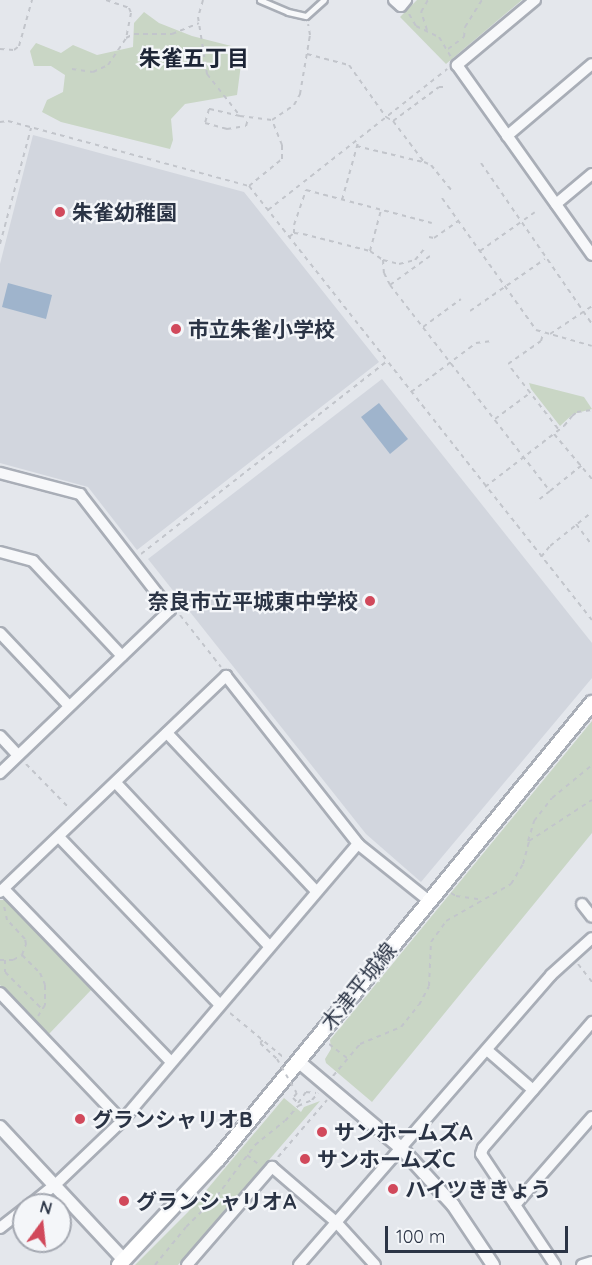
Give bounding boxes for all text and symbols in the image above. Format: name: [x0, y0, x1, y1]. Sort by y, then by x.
district label: 朱雀五丁目: [139, 46, 249, 72]
place label: 朱雀幼稚園: [72, 199, 177, 225]
marker: 朱雀幼稚園: [53, 205, 67, 219]
place label: 市立朱雀小学校: [188, 316, 335, 342]
marker: 市立朱雀小学校: [169, 322, 183, 336]
place label: 奈良市立平城東中学校: [148, 588, 358, 614]
marker: 奈良市立平城東中学校: [363, 594, 377, 608]
street label: 木津平城線: [315, 937, 401, 1035]
place label: グランシャリオB: [92, 1106, 253, 1132]
marker: グランシャリオB: [73, 1112, 87, 1126]
place label: サンホームズA: [334, 1119, 473, 1145]
marker: サンホームズA: [315, 1125, 329, 1139]
place label: サンホームズC: [317, 1146, 456, 1172]
marker: サンホームズC: [298, 1152, 312, 1166]
place label: ハイツききょう: [405, 1176, 552, 1202]
marker: ハイツききょう: [386, 1182, 400, 1196]
place label: グランシャリオA: [136, 1188, 296, 1214]
north arrow: [12, 1193, 72, 1253]
marker: グランシャリオA: [117, 1194, 131, 1208]
text: N: [38, 1196, 54, 1219]
scale bar: [388, 1214, 571, 1252]
text: 100 m: [396, 1225, 445, 1248]

